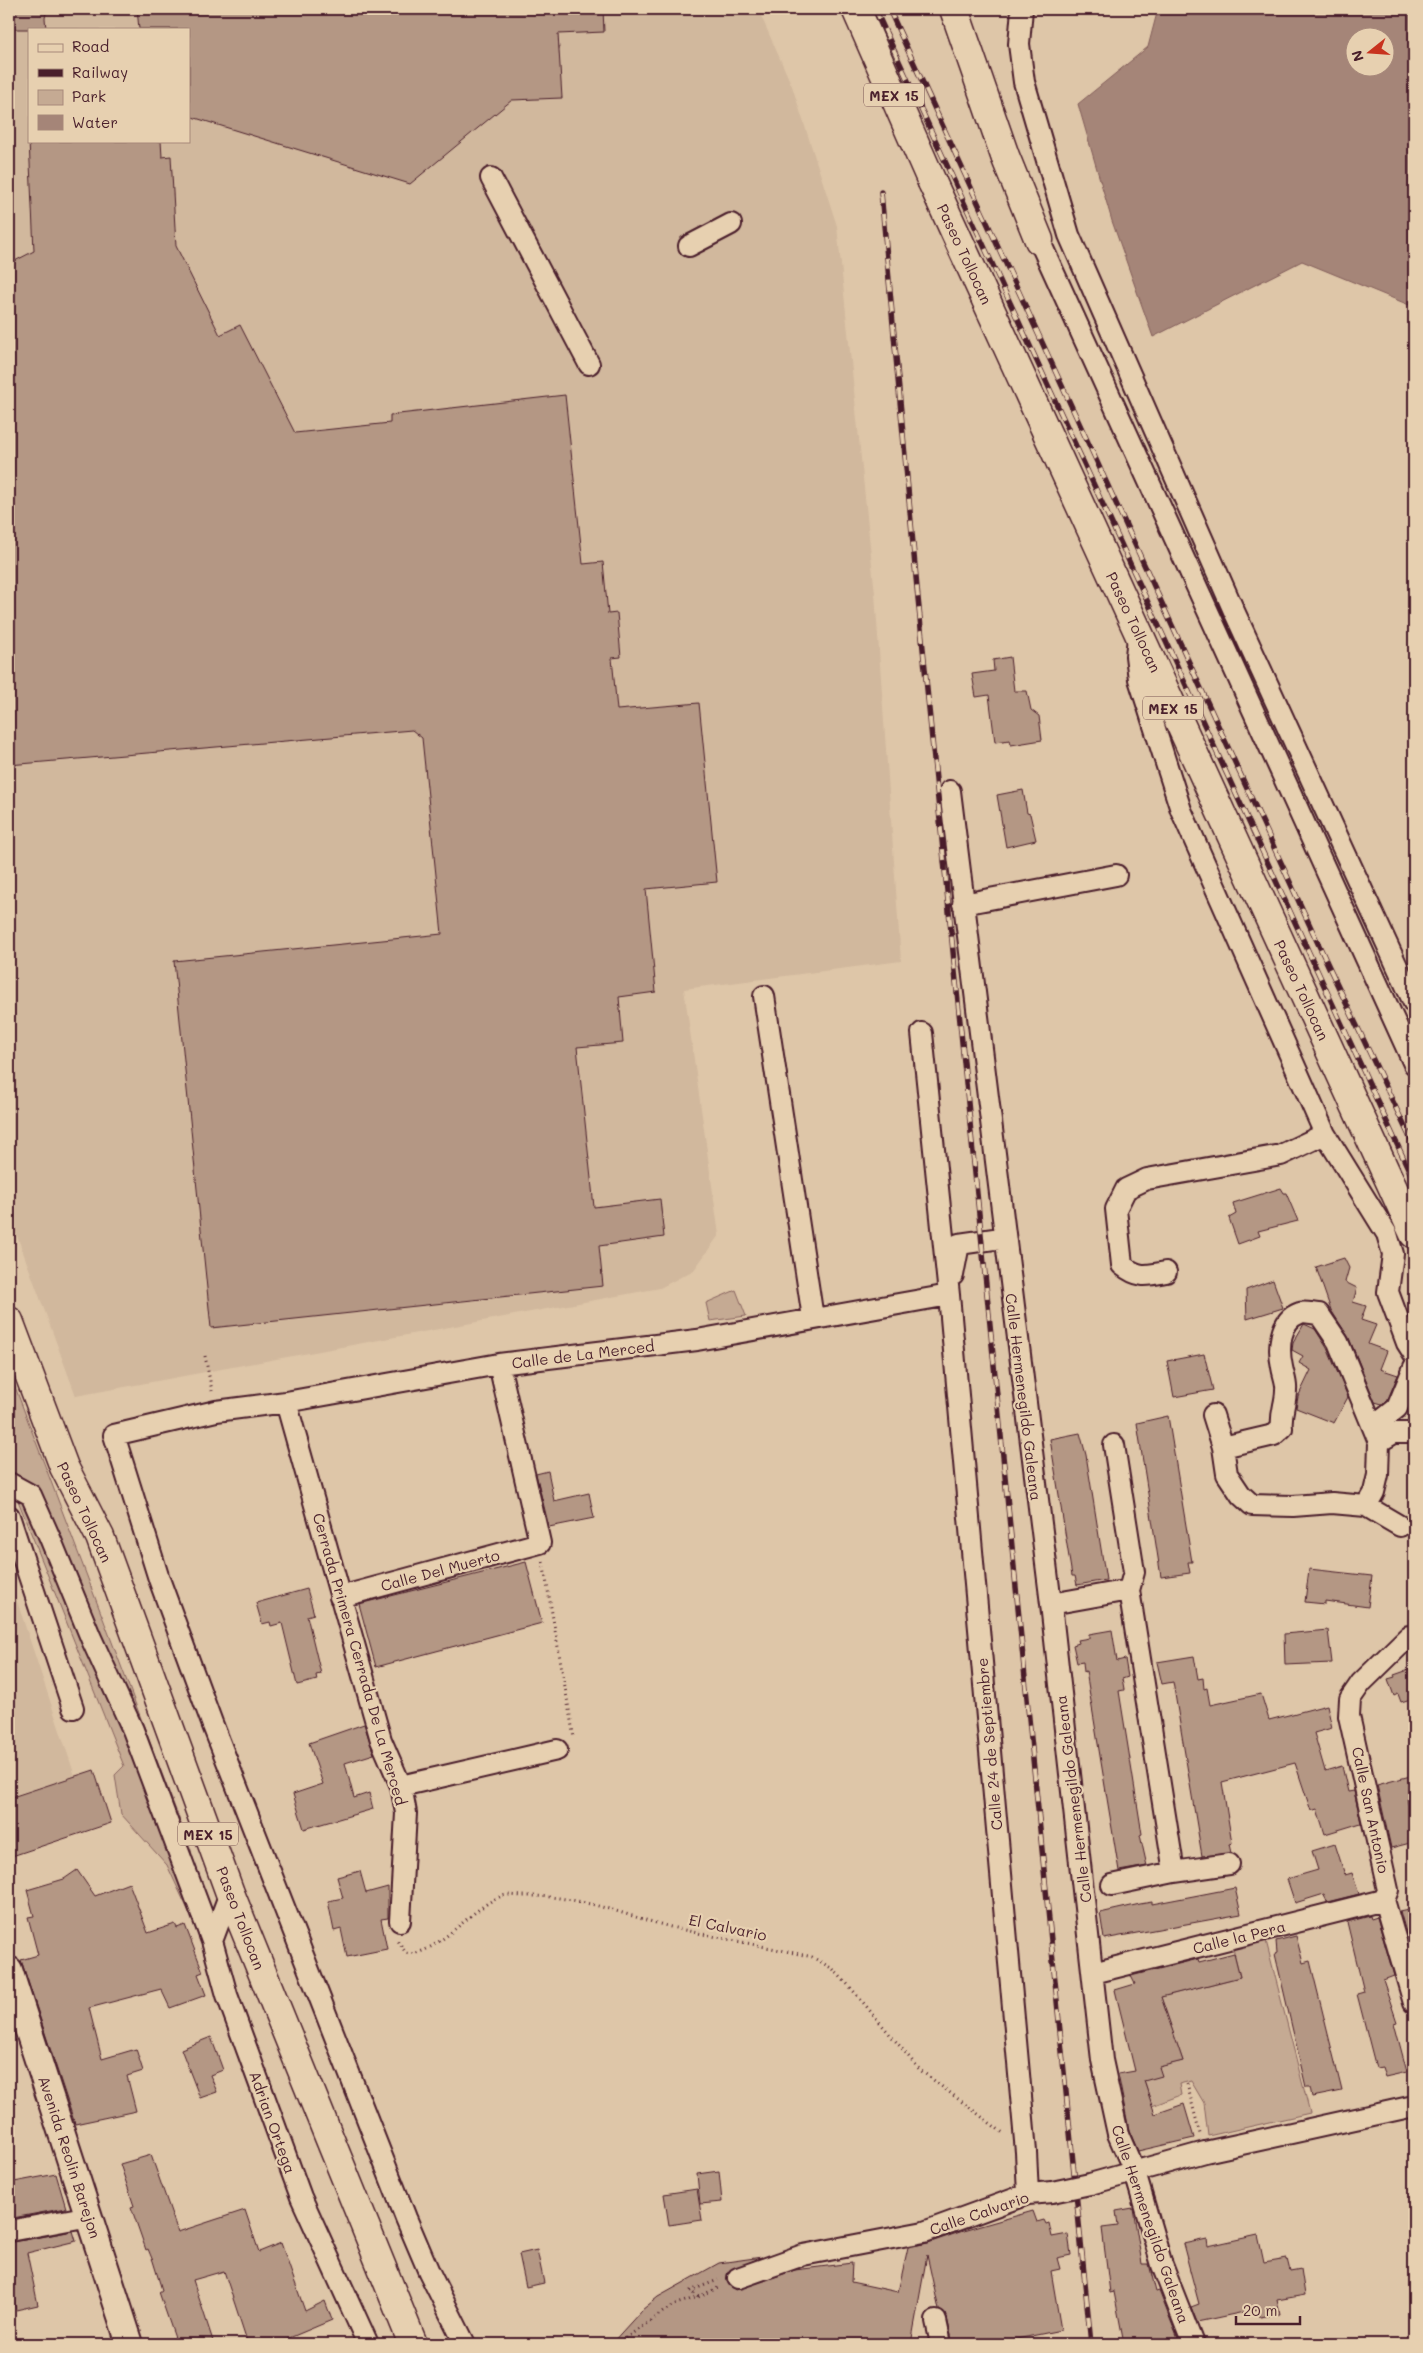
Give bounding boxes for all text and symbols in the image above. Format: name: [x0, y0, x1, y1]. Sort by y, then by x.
legend: [28, 28, 190, 142]
north arrow: [1346, 28, 1396, 78]
text: Road: [72, 36, 109, 56]
text: N: [1346, 48, 1368, 64]
text: Railway: [72, 62, 128, 82]
road number: MEX 15: [864, 84, 924, 106]
text: Park: [72, 86, 106, 106]
text: Water: [72, 112, 118, 132]
street label: Paseo Tollocan: [933, 200, 997, 308]
street label: Paseo Tollocan: [1102, 568, 1166, 676]
road number: MEX 15: [1143, 696, 1203, 720]
street label: Paseo Tollocan: [1270, 936, 1334, 1044]
street label: Calle Hermenegildo Galeana: [1001, 1292, 1047, 1502]
street label: Calle de La Merced: [510, 1335, 656, 1373]
street label: Paseo Tollocan: [53, 1458, 117, 1566]
street label: Cerrada Primera Cerrada De La Merced: [309, 1511, 411, 1807]
street label: Calle Del Muerto: [378, 1544, 502, 1595]
street label: Calle 24 de Septiembre: [971, 1657, 1007, 1831]
street label: Calle Hermenegildo Galeana: [1050, 1694, 1096, 1904]
street label: Calle San Antonio: [1348, 1745, 1394, 1875]
road number: MEX 15: [178, 1822, 238, 1846]
street label: Paseo Tollocan: [212, 1864, 270, 1972]
street label: El Calvario: [687, 1909, 769, 1945]
street label: Calle la Pera: [1191, 1916, 1287, 1958]
street label: Adrian Ortega: [245, 2068, 301, 2176]
street label: Avenida Reolin Barejon: [34, 2073, 106, 2241]
street label: Calle Hermenegildo Galeana: [1108, 2122, 1194, 2326]
street label: Calle Calvario: [927, 2187, 1031, 2239]
scale bar: [1236, 2293, 1299, 2325]
text: 20 m: [1243, 2300, 1277, 2320]

